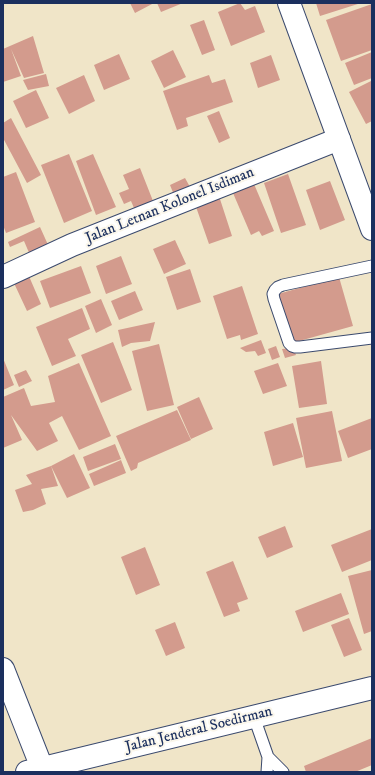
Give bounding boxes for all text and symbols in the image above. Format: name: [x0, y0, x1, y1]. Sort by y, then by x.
street label: Jalan Letnan Kolonel Isdiman: [83, 164, 257, 248]
street label: Jalan Jenderal Soedirman: [124, 703, 274, 757]

